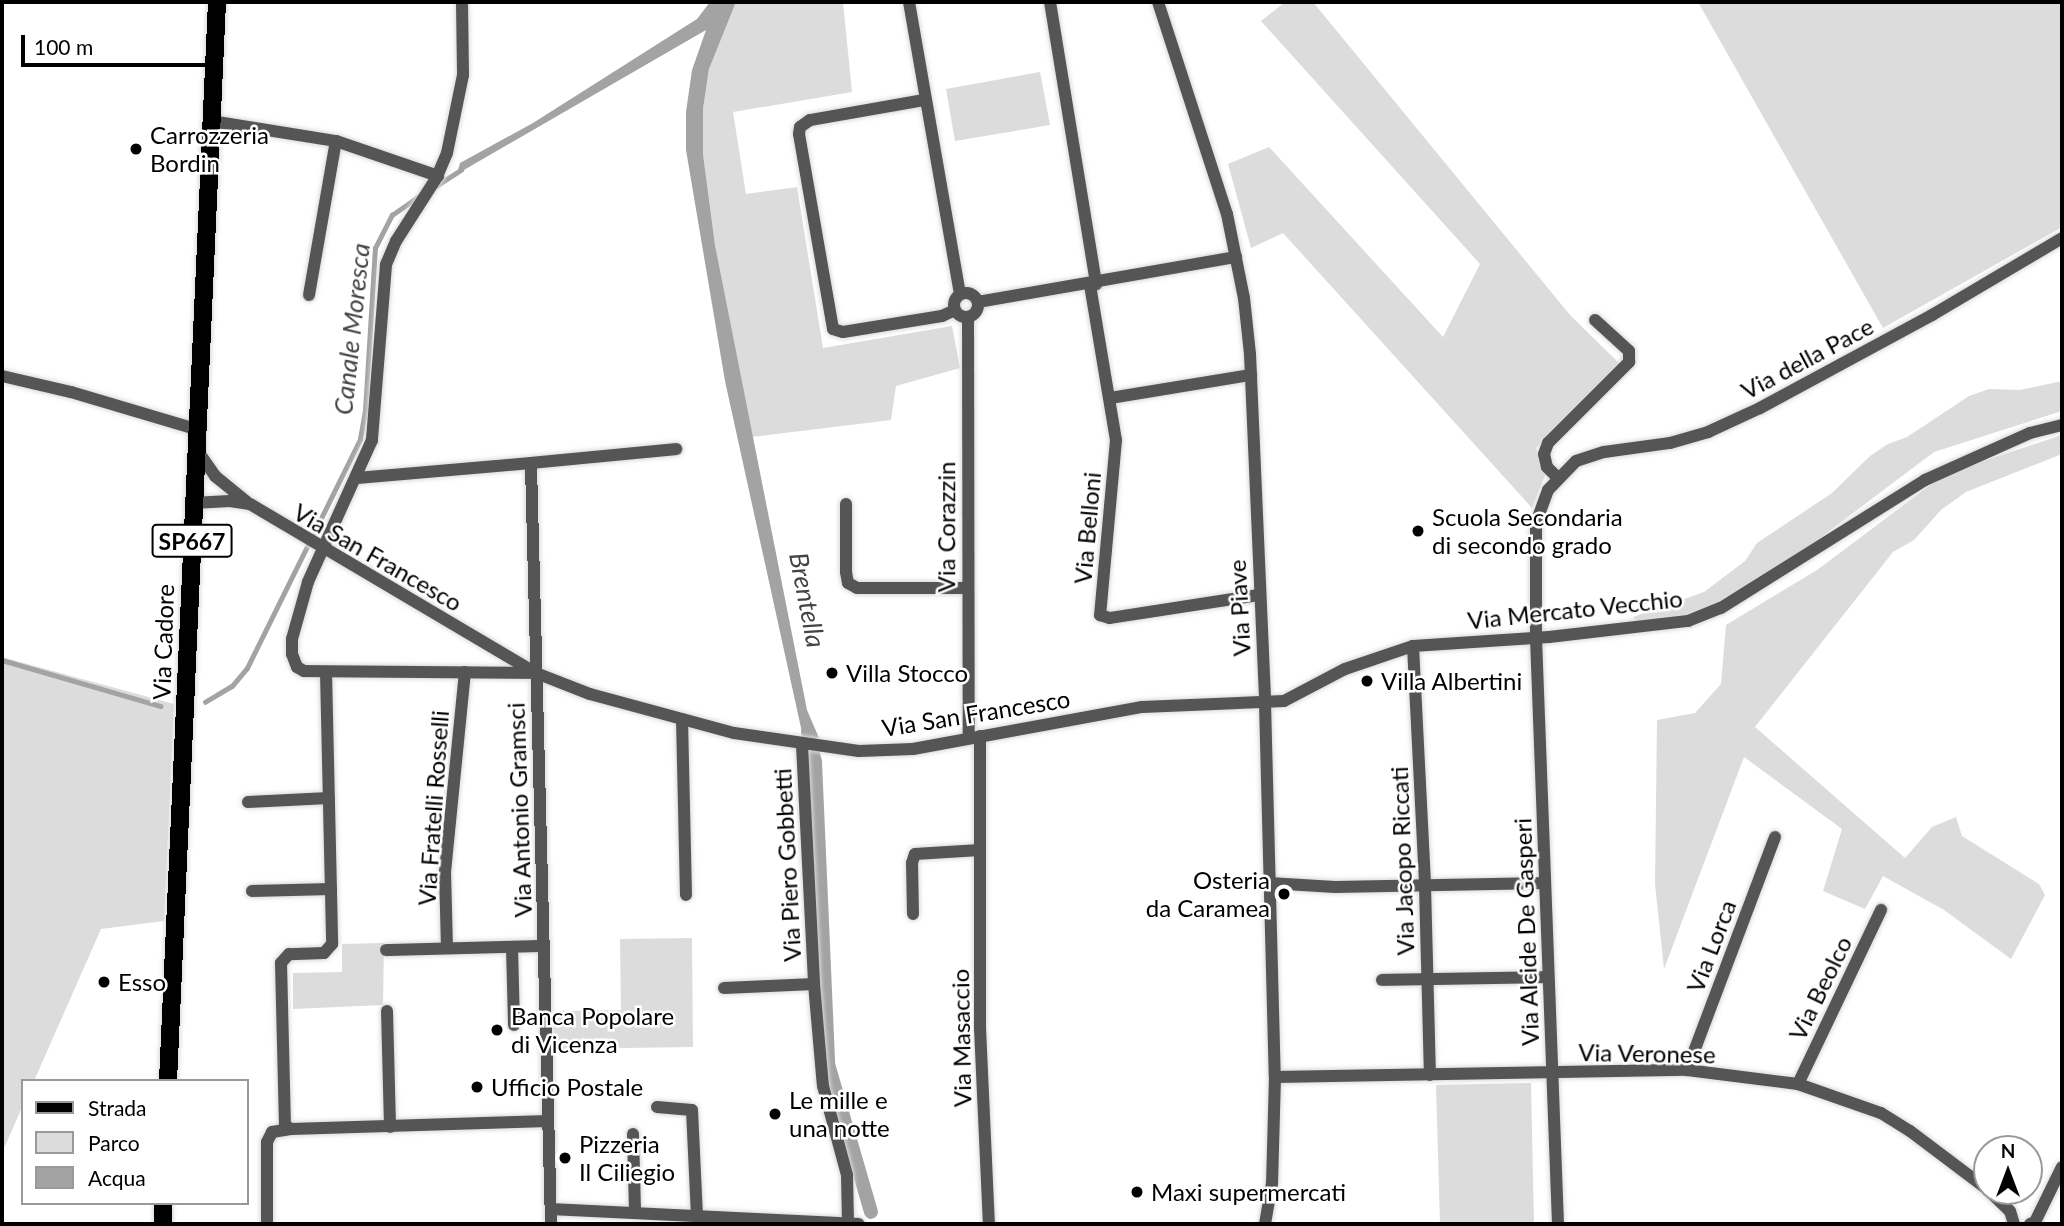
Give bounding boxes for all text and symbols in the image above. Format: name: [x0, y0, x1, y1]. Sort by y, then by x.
scale bar: [24, 21, 224, 65]
text: 100 m: [34, 34, 93, 59]
place label: Carrozzeria Bordin: [150, 121, 269, 177]
marker: Carrozzeria Bordin: [128, 141, 144, 157]
water label: Canale Moresca: [327, 242, 377, 416]
street label: Via della Pace: [1736, 311, 1878, 405]
street label: Via Corazzin: [932, 462, 960, 592]
street label: Via Belloni: [1068, 471, 1106, 585]
street label: Via San Francesco: [289, 497, 467, 617]
place label: Scuola Secondaria di secondo grado: [1432, 503, 1623, 559]
road number: SP667: [150, 522, 234, 561]
marker: Scuola Secondaria di secondo grado: [1410, 523, 1426, 539]
water label: Brentella: [783, 550, 831, 650]
street label: Via Piave: [1222, 559, 1256, 657]
street label: Via Mercato Vecchio: [1466, 583, 1684, 635]
street label: Via Cadore: [147, 584, 179, 700]
place label: Villa Stocco: [846, 659, 968, 687]
marker: Villa Stocco: [824, 665, 840, 681]
place label: Villa Albertini: [1381, 667, 1523, 695]
marker: Villa Albertini: [1359, 673, 1375, 689]
street label: Via San Francesco: [880, 684, 1072, 742]
street label: Via Antonio Gramsci: [501, 702, 537, 918]
street label: Via Fratelli Rosselli: [412, 709, 454, 907]
street label: Via Jacopo Riccati: [1384, 766, 1420, 956]
street label: Via Piero Gobbetti: [768, 768, 806, 962]
street label: Via Alcide De Gasperi: [1508, 817, 1544, 1047]
place label: Osteria da Caramea: [1146, 866, 1270, 922]
marker: Osteria da Caramea: [1276, 886, 1292, 902]
street label: Via Lorca: [1680, 896, 1742, 996]
street label: Via Beolco: [1782, 931, 1858, 1045]
place label: Esso: [118, 968, 166, 996]
street label: Via Masaccio: [945, 969, 977, 1107]
marker: Esso: [96, 974, 112, 990]
place label: Banca Popolare di Vicenza: [511, 1002, 674, 1058]
marker: Banca Popolare di Vicenza: [489, 1022, 505, 1038]
street label: Via Veronese: [1578, 1037, 1716, 1069]
place label: Ufficio Postale: [491, 1073, 643, 1101]
legend: [21, 1079, 248, 1205]
marker: Ufficio Postale: [469, 1079, 485, 1095]
place label: Le mille e una notte: [789, 1086, 890, 1142]
text: Strada: [88, 1095, 147, 1120]
marker: Le mille e una notte: [767, 1106, 783, 1122]
text: Parco: [88, 1130, 140, 1155]
place label: Pizzeria Il Ciliegio: [579, 1130, 675, 1186]
north arrow: [1973, 1135, 2043, 1205]
text: N: [2001, 1139, 2015, 1162]
marker: Pizzeria Il Ciliegio: [557, 1150, 573, 1166]
text: Acqua: [88, 1165, 146, 1190]
place label: Maxi supermercati: [1151, 1178, 1346, 1206]
marker: Maxi supermercati: [1129, 1184, 1145, 1200]

